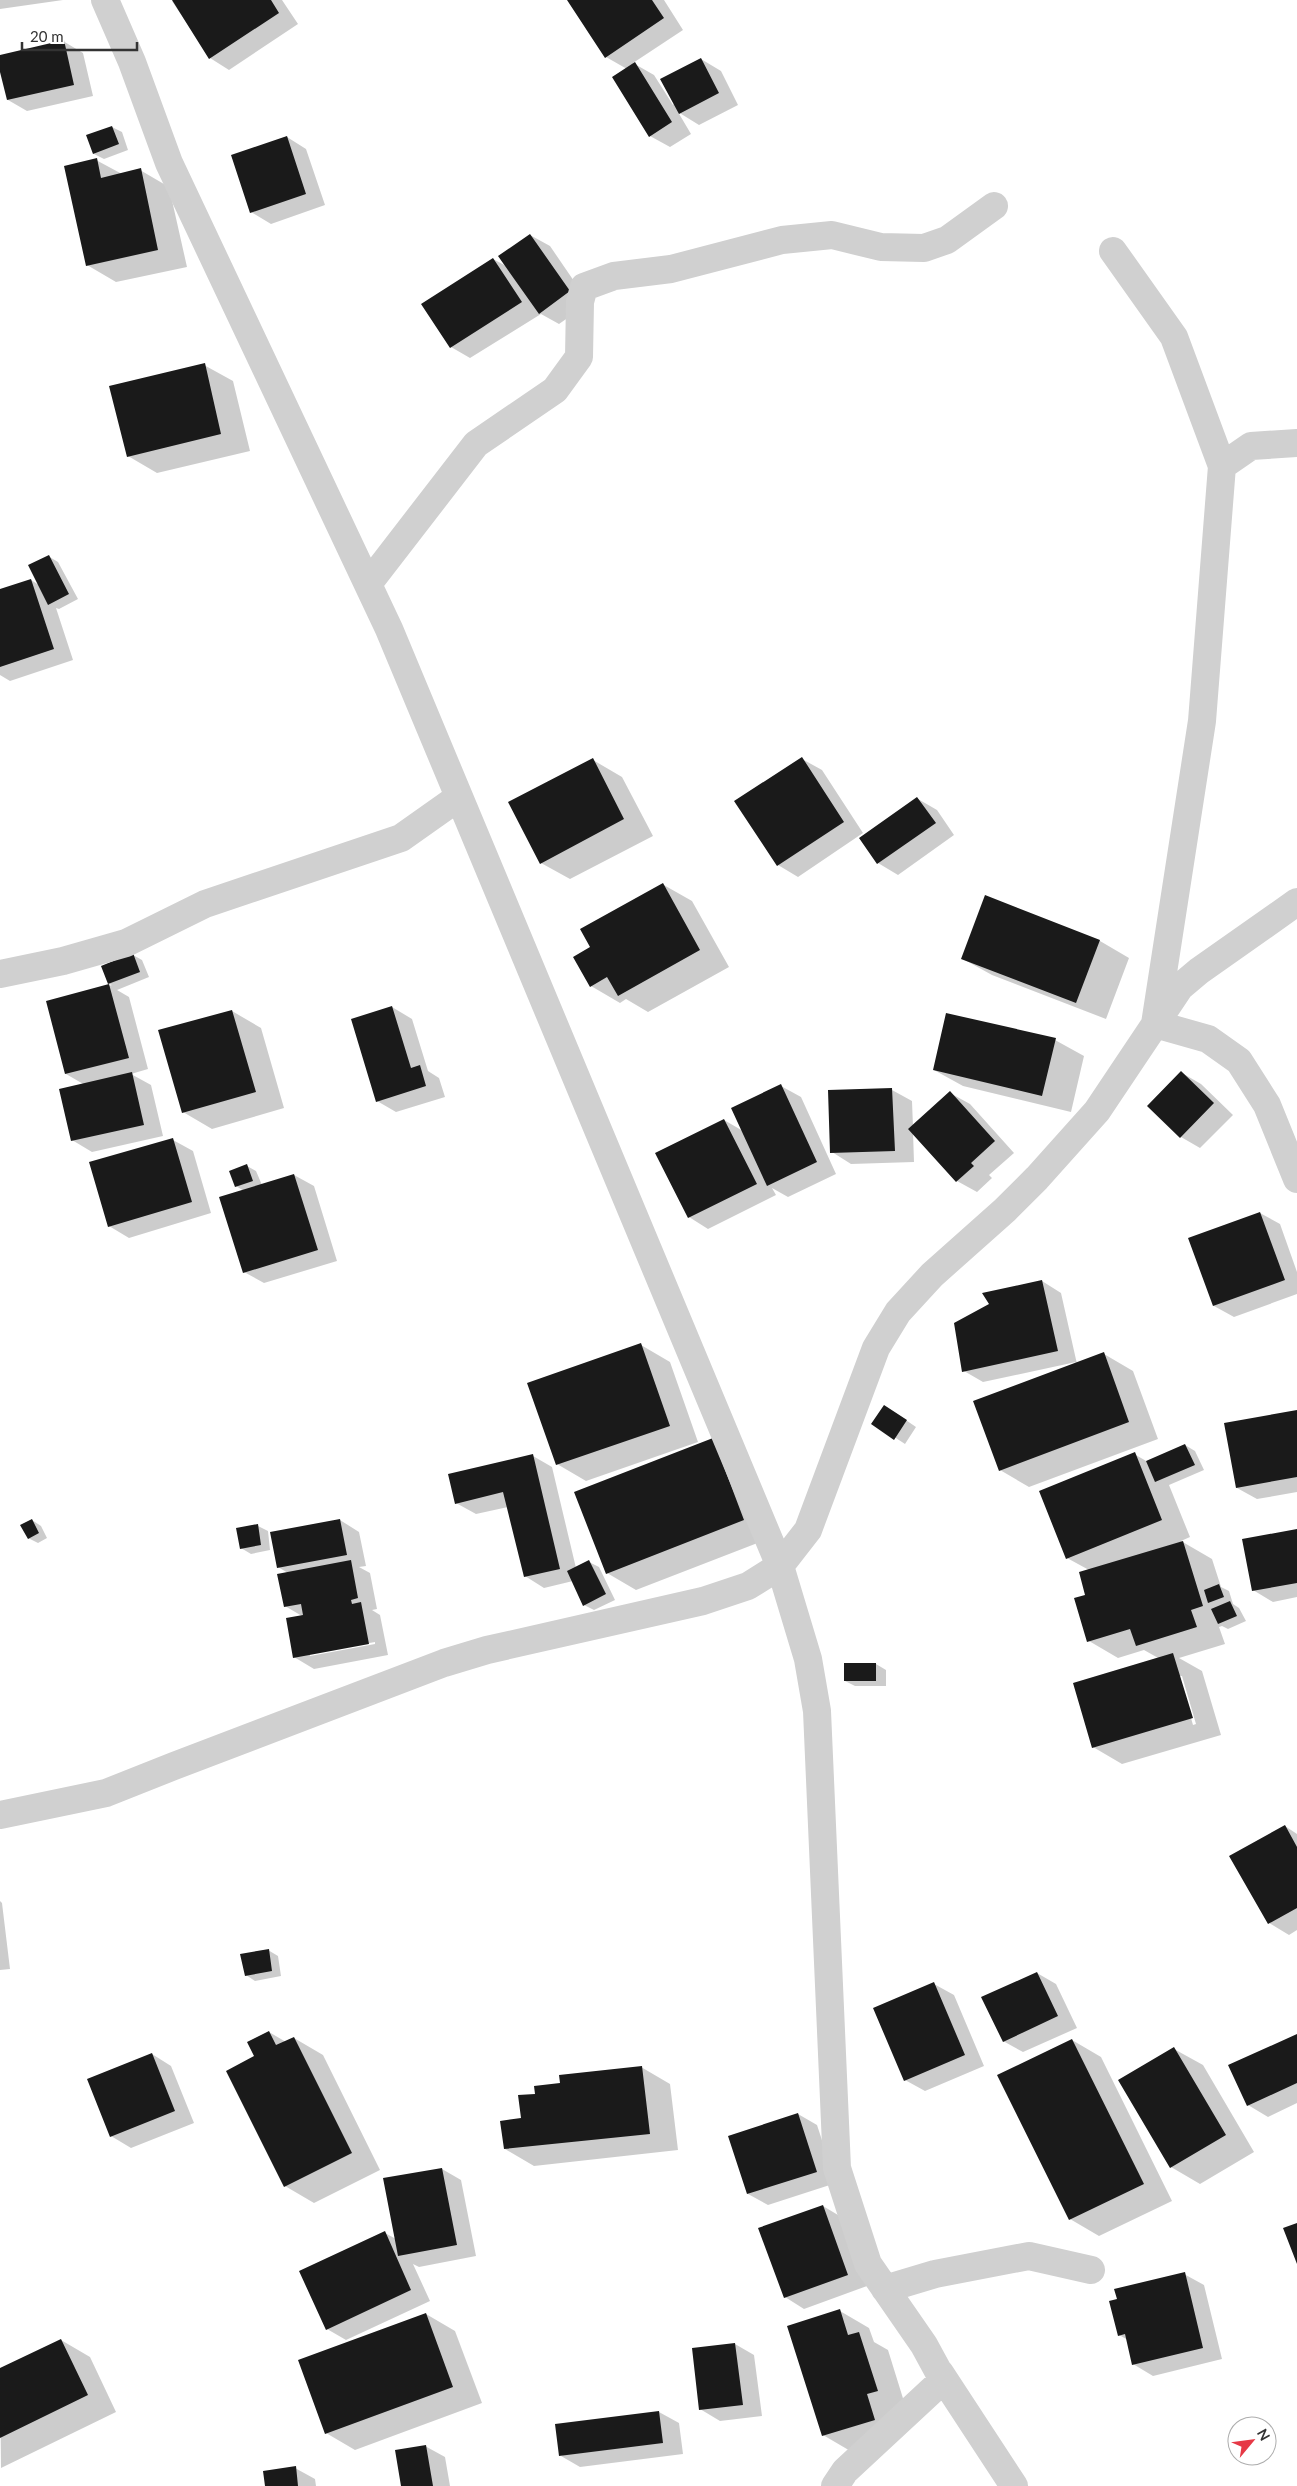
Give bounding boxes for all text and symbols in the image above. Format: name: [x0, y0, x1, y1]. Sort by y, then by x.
scale bar: [22, 20, 138, 52]
text: 20 m: [30, 27, 64, 45]
north arrow: [1227, 2416, 1277, 2466]
text: N: [1254, 2426, 1274, 2443]

